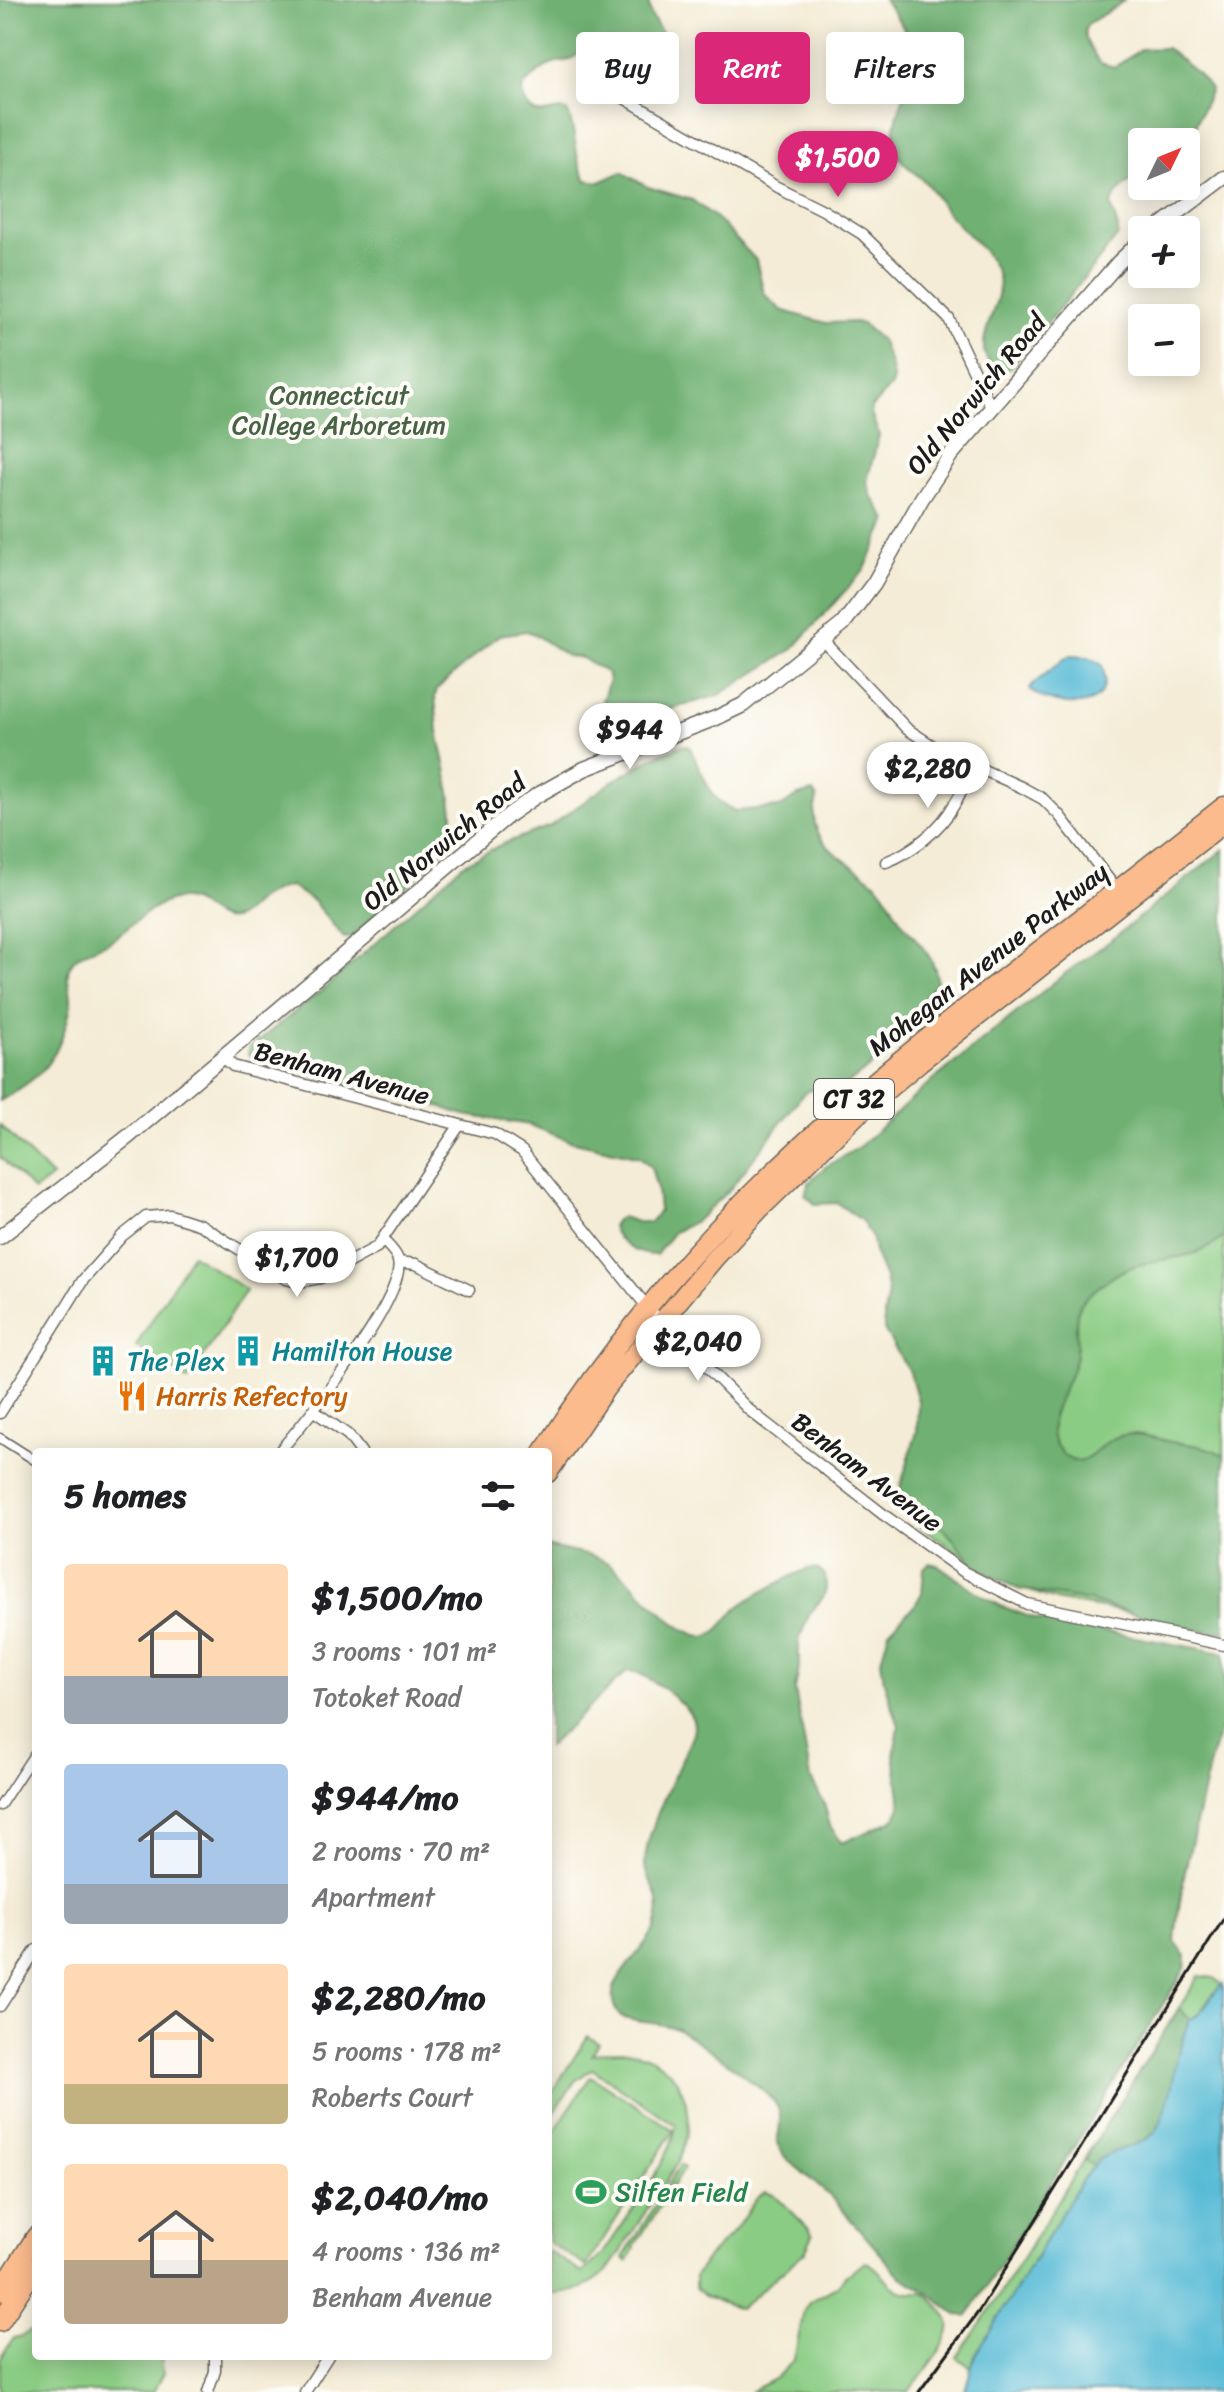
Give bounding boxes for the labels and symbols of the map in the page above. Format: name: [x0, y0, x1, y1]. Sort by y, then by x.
north arrow: [1128, 128, 1200, 200]
pin: $1,500: [773, 131, 903, 199]
street label: Old Norwich Road: [894, 301, 1060, 486]
park label: Connecticut College Arboretum: [232, 372, 446, 448]
pin: $944: [583, 703, 677, 771]
pin: $2,280: [863, 742, 993, 810]
street label: Old Norwich Road: [352, 760, 538, 923]
street label: Mohegan Avenue Parkway: [857, 849, 1119, 1068]
street label: Benham Avenue: [249, 1027, 435, 1119]
road number: CT 32: [814, 1079, 894, 1119]
pin: $1,700: [232, 1231, 362, 1299]
pin: $2,040: [633, 1315, 763, 1383]
place label: Hamilton House: [272, 1328, 453, 1374]
building icon: Hamilton House: [231, 1334, 265, 1368]
place label: The Plex: [127, 1338, 225, 1384]
building icon: The Plex: [86, 1344, 120, 1378]
place label: Harris Refectory: [156, 1373, 348, 1419]
restaurant icon: Harris Refectory: [115, 1379, 149, 1413]
street label: Benham Avenue: [781, 1399, 953, 1545]
place label: Silfen Field: [615, 2169, 750, 2215]
sports icon: Silfen Field: [574, 2175, 608, 2209]

